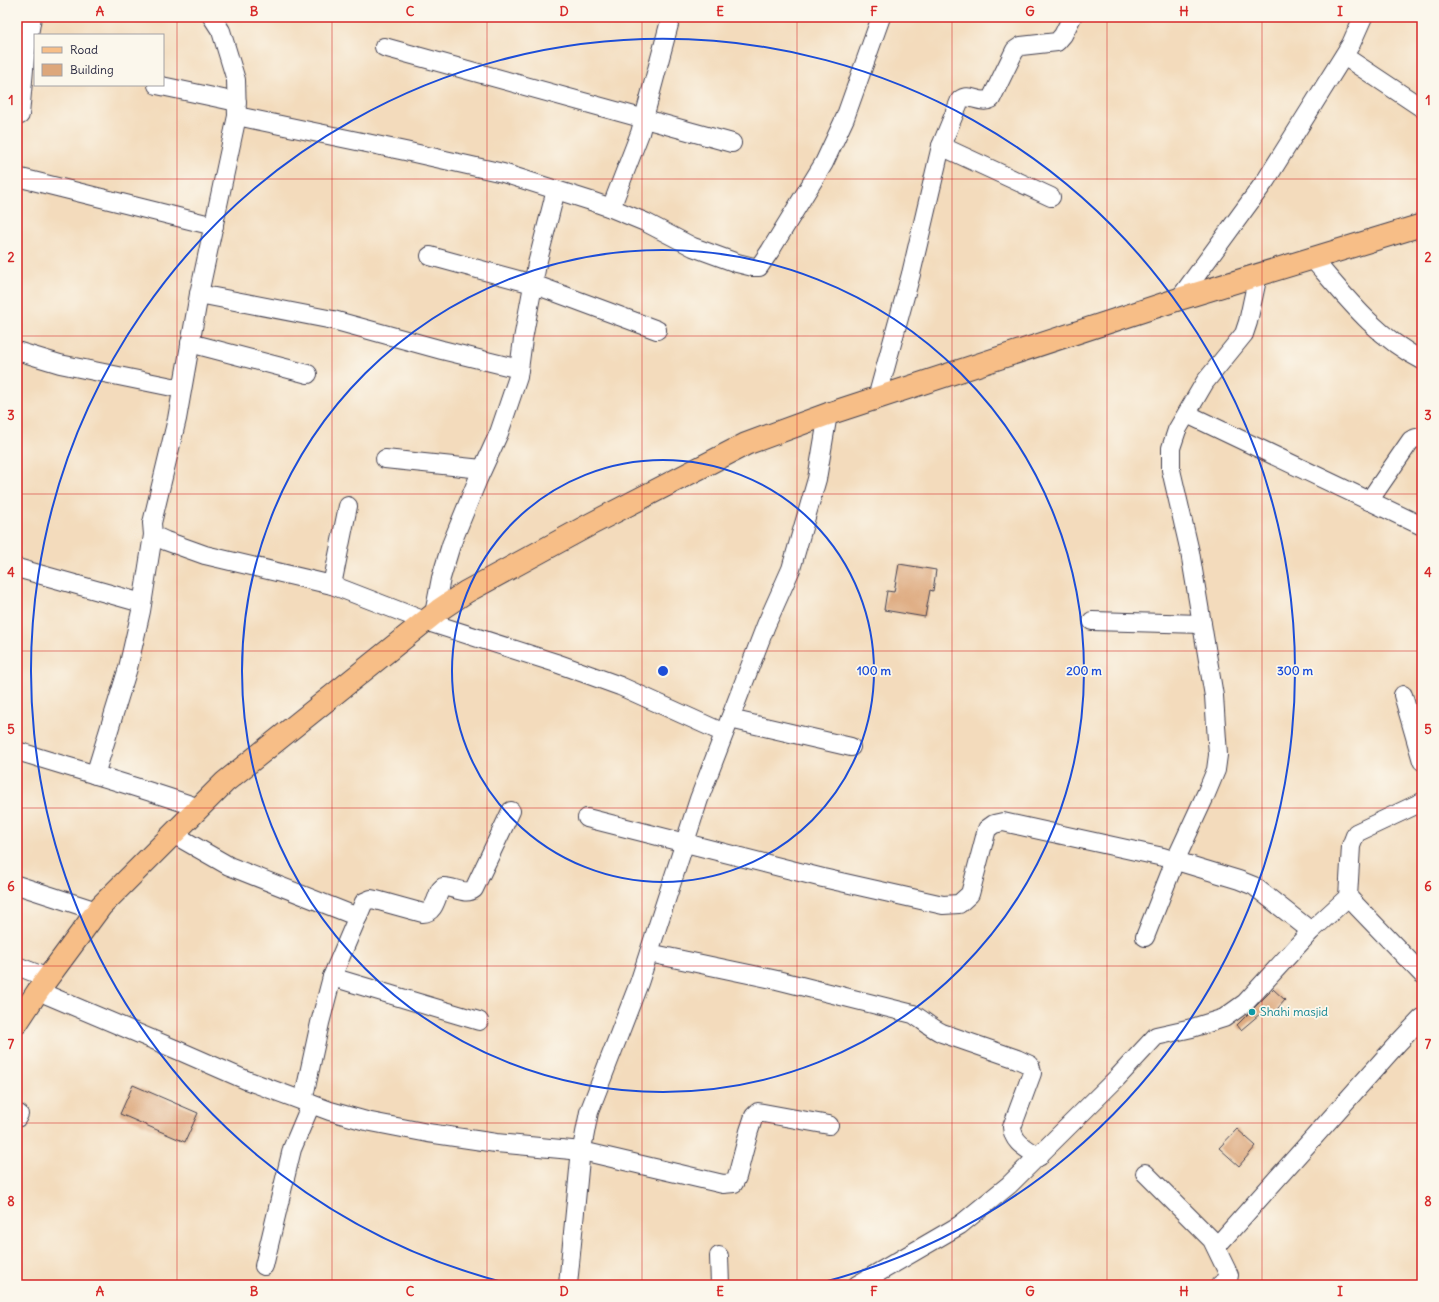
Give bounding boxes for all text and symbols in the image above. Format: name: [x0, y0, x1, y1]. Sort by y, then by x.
text: A: [96, 3, 105, 20]
text: B: [250, 3, 259, 20]
text: C: [406, 3, 415, 20]
text: D: [559, 3, 569, 20]
text: E: [716, 3, 724, 20]
text: F: [870, 3, 878, 20]
text: G: [1025, 3, 1035, 20]
text: H: [1179, 3, 1189, 20]
text: I: [1337, 3, 1343, 20]
legend: [34, 34, 164, 86]
text: Road: [70, 42, 98, 57]
text: Building: [70, 62, 114, 77]
text: 1: [8, 92, 14, 109]
text: 1: [1425, 92, 1431, 109]
text: 2: [7, 249, 15, 266]
text: 2: [1424, 249, 1432, 266]
text: 3: [7, 407, 15, 424]
text: 3: [1424, 407, 1432, 424]
text: 4: [7, 564, 15, 581]
text: 4: [1424, 564, 1432, 581]
text: 100 m: [857, 663, 891, 678]
text: 200 m: [1066, 663, 1102, 678]
text: 300 m: [1277, 663, 1313, 678]
centre of rings: [656, 664, 670, 678]
text: 5: [7, 721, 15, 738]
text: 5: [1424, 721, 1432, 738]
text: 6: [7, 878, 15, 895]
text: 6: [1424, 878, 1432, 895]
place label: Shahi masjid: [1260, 1004, 1328, 1019]
marker: Shahi masjid: [1247, 1007, 1257, 1017]
text: 7: [8, 1036, 15, 1053]
text: 7: [1425, 1036, 1432, 1053]
text: 8: [7, 1193, 15, 1210]
text: 8: [1424, 1193, 1432, 1210]
text: A: [96, 1283, 105, 1300]
text: B: [250, 1283, 259, 1300]
text: C: [406, 1283, 415, 1300]
text: D: [559, 1283, 569, 1300]
text: E: [716, 1283, 724, 1300]
text: F: [870, 1283, 878, 1300]
text: G: [1025, 1283, 1035, 1300]
text: H: [1179, 1283, 1189, 1300]
text: I: [1337, 1283, 1343, 1300]

